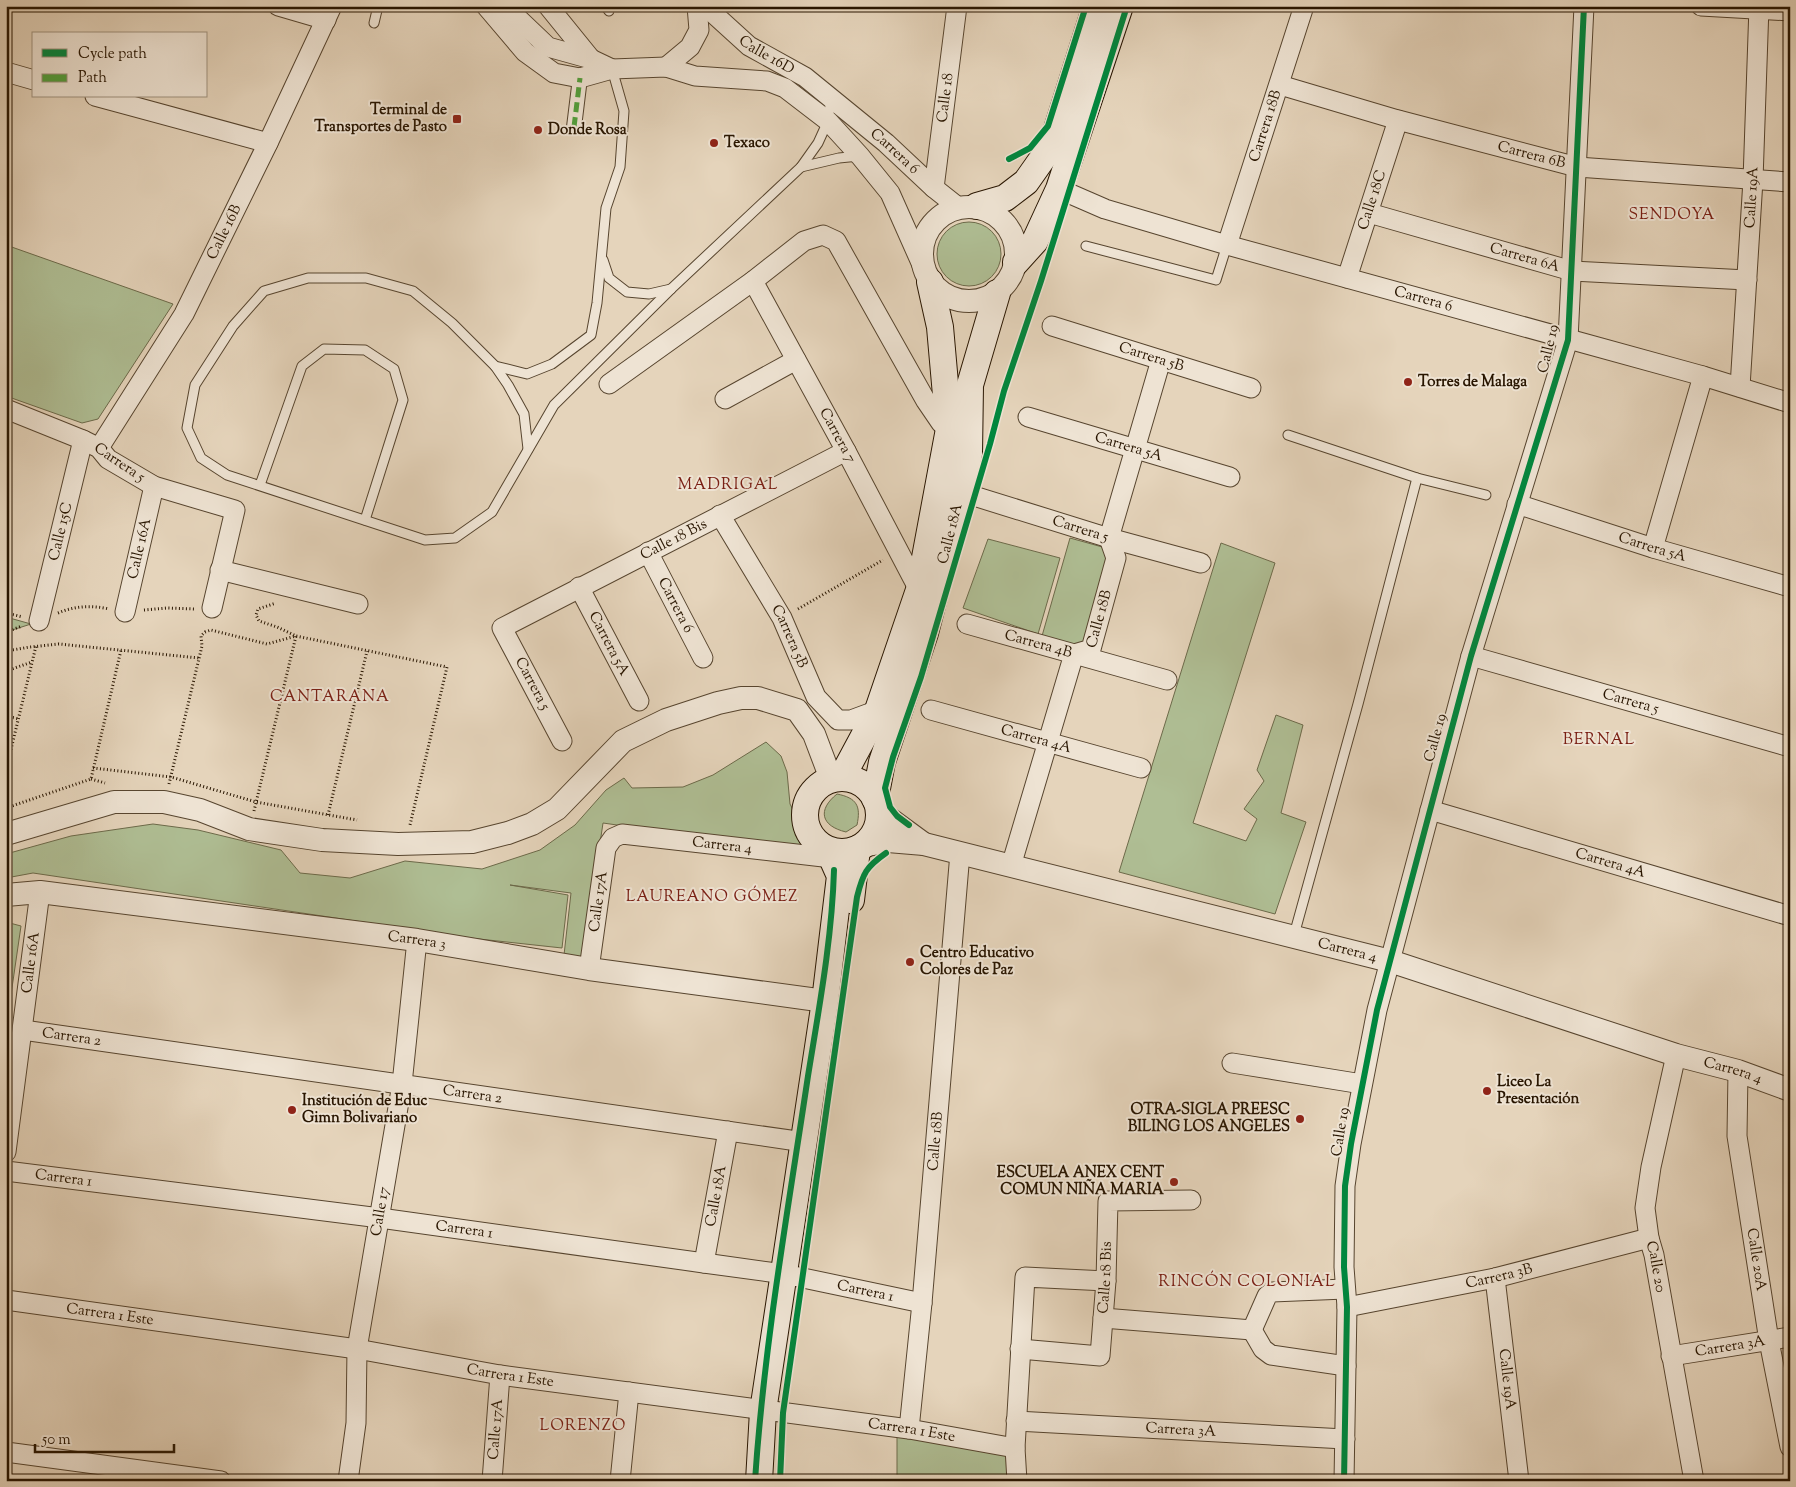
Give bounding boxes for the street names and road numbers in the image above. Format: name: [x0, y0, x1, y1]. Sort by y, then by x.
street label: Calle 16D: [734, 31, 798, 80]
street label: Calle 18: [932, 72, 959, 124]
street label: Carrera 18B: [1244, 87, 1287, 165]
street label: Carrera 6: [865, 123, 924, 179]
street label: Carrera 6B: [1495, 136, 1568, 174]
street label: Calle 19A: [1739, 166, 1764, 229]
street label: Calle 18C: [1353, 167, 1392, 233]
street label: Calle 16B: [202, 200, 247, 263]
street label: Carrera 6A: [1487, 238, 1562, 277]
street label: Carrera 6: [1392, 281, 1455, 317]
street label: Calle 19: [1533, 323, 1565, 375]
street label: Carrera 5B: [1116, 337, 1187, 377]
street label: Carrera 7: [814, 404, 861, 467]
street label: Carrera 5A: [1092, 427, 1165, 467]
street label: Carrera 5: [89, 438, 149, 488]
street label: Calle 15C: [43, 500, 78, 563]
street label: Calle 18A: [932, 501, 968, 566]
street label: Carrera 5: [1050, 510, 1111, 548]
street label: Calle 18 Bis: [637, 514, 711, 566]
street label: Calle 16A: [122, 516, 157, 581]
street label: Carrera 5A: [1616, 527, 1689, 567]
street label: Carrera 6: [652, 574, 699, 637]
street label: Calle 18B: [1081, 587, 1117, 650]
street label: Carrera 5B: [766, 601, 813, 672]
street label: Carrera 5A: [583, 608, 634, 679]
street label: Carrera 4B: [1002, 624, 1075, 664]
street label: Carrera 5: [509, 654, 555, 714]
street label: Carrera 5: [1600, 684, 1661, 720]
street label: Calle 19: [1419, 711, 1453, 765]
street label: Carrera 4A: [998, 719, 1074, 759]
street label: Carrera 4: [691, 832, 754, 859]
street label: Carrera 4A: [1573, 843, 1648, 883]
street label: Calle 17A: [584, 870, 613, 933]
street label: Carrera 3: [386, 926, 448, 955]
street label: Calle 16A: [16, 931, 45, 995]
street label: Carrera 4: [1315, 933, 1379, 968]
street label: Carrera 2: [40, 1022, 103, 1052]
street label: Carrera 4: [1701, 1052, 1765, 1090]
street label: Carrera 2: [441, 1080, 503, 1109]
street label: Calle 19: [1327, 1106, 1355, 1158]
street label: Calle 18B: [923, 1110, 949, 1172]
street label: Carrera 1: [34, 1164, 94, 1192]
street label: Calle 18A: [700, 1164, 732, 1228]
street label: Calle 17: [366, 1185, 395, 1238]
street label: Carrera 1: [434, 1215, 494, 1244]
street label: Calle 20A: [1741, 1226, 1772, 1293]
street label: Calle 20: [1640, 1238, 1671, 1294]
street label: Calle 18 Bis: [1093, 1241, 1117, 1315]
street label: Carrera 3B: [1464, 1258, 1535, 1294]
street label: Carrera 1: [835, 1275, 896, 1307]
street label: Carrera 1 Este: [65, 1298, 155, 1331]
street label: Carrera 3A: [1694, 1331, 1767, 1362]
street label: Calle 19A: [1493, 1347, 1521, 1411]
street label: Carrera 1 Este: [465, 1359, 555, 1393]
street label: Calle 17A: [483, 1398, 509, 1460]
street label: Carrera 1 Este: [867, 1413, 957, 1448]
street label: Carrera 3A: [1145, 1418, 1217, 1442]

